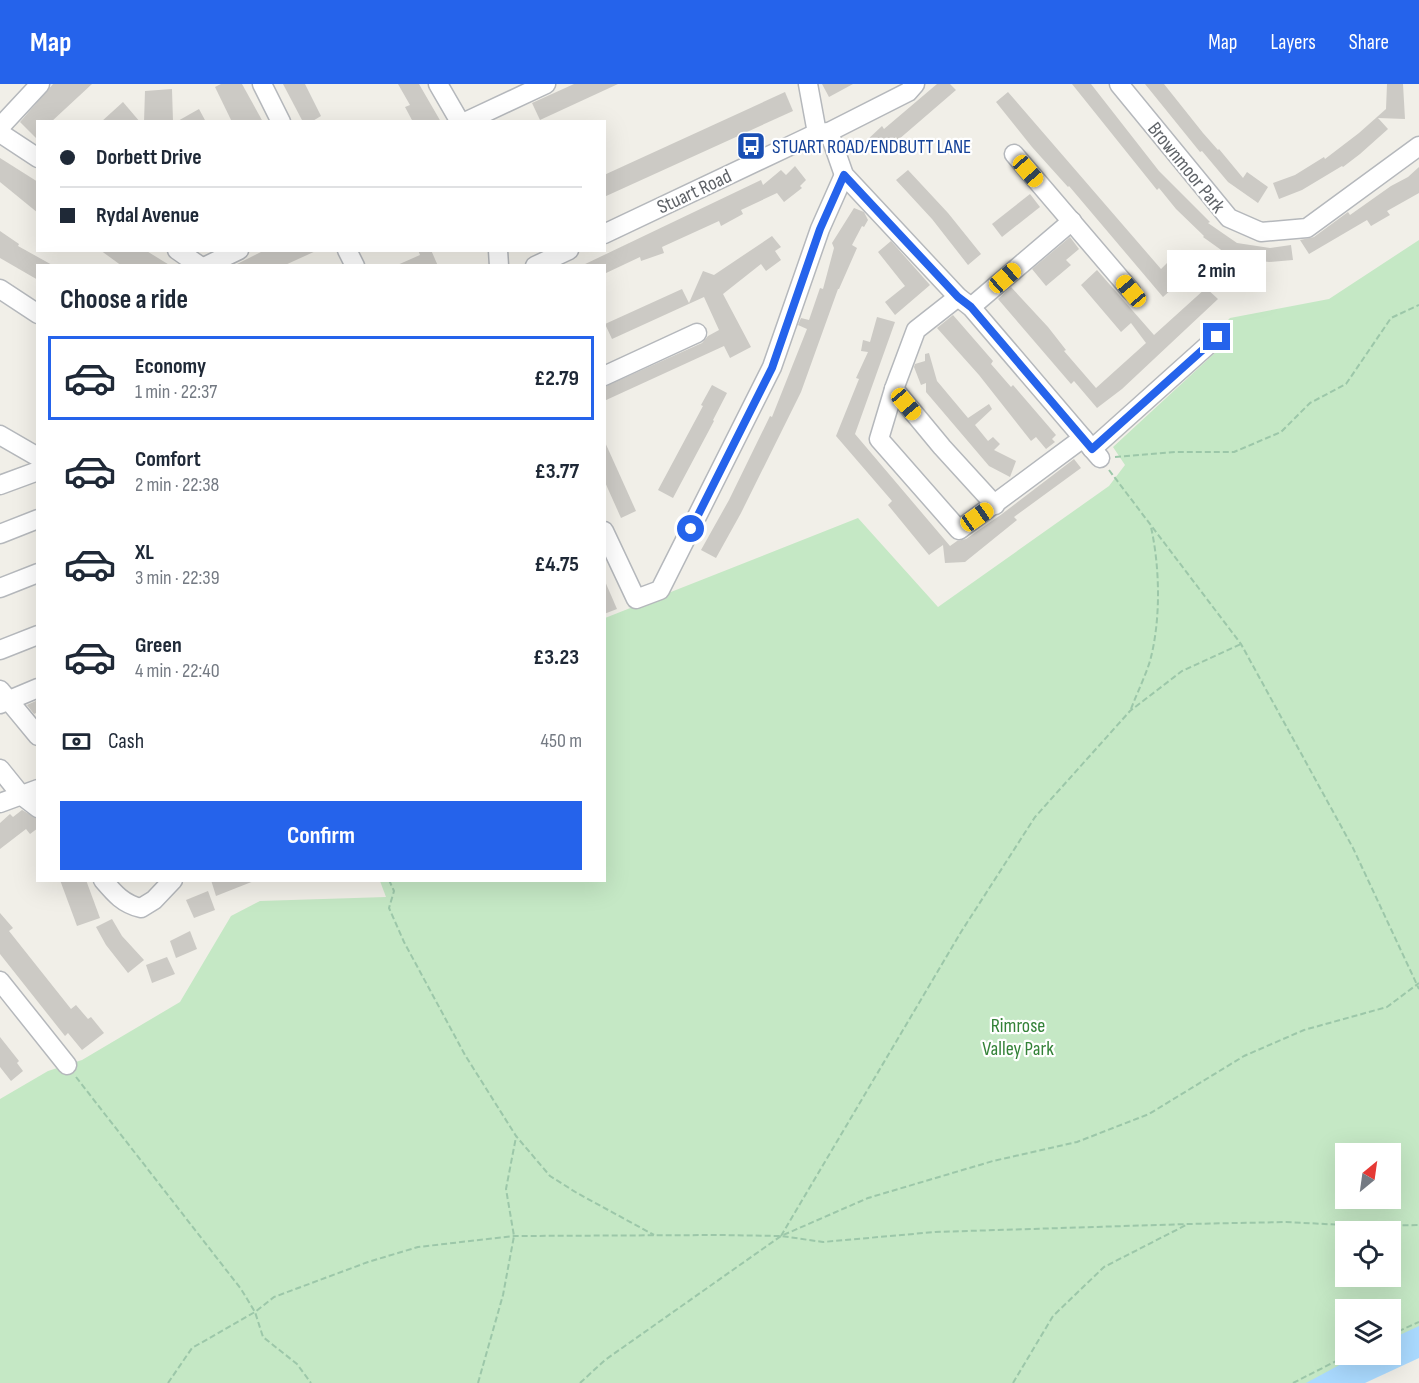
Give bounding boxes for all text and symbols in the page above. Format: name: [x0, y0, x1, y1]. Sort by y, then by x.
text: Map: [30, 26, 71, 59]
text: Map: [1208, 30, 1237, 55]
text: Layers: [1270, 30, 1316, 55]
text: Share: [1349, 30, 1389, 55]
street label: Brownmoor Park: [1142, 117, 1230, 218]
bus stop icon: STUART ROAD/ENDBUTT LANE: [735, 130, 767, 162]
place label: STUART ROAD/ENDBUTT LANE: [772, 135, 971, 159]
text: Dorbett Drive: [96, 144, 202, 171]
car: [1009, 152, 1047, 190]
street label: Stuart Road: [653, 164, 735, 220]
text: Rydal Avenue: [96, 202, 199, 229]
callout: 2 min: [1168, 250, 1266, 292]
car: [986, 259, 1024, 297]
text: 2 min: [1197, 259, 1236, 283]
car: [1113, 271, 1149, 311]
text: Choose a ride: [60, 284, 188, 316]
route end: [1203, 323, 1230, 350]
icon: car: [63, 351, 117, 405]
text: Economy: [135, 353, 206, 380]
text: £2.79: [534, 365, 579, 392]
text: 1 min · 22:37: [135, 380, 217, 404]
car: [888, 384, 924, 424]
icon: car: [63, 444, 117, 498]
text: Comfort: [135, 446, 201, 473]
text: £3.77: [534, 458, 579, 485]
text: 2 min · 22:38: [135, 473, 219, 497]
car: [957, 499, 997, 535]
route start: [677, 515, 704, 542]
icon: car: [63, 537, 117, 591]
text: XL: [135, 539, 154, 566]
text: £4.75: [534, 551, 579, 578]
text: 3 min · 22:39: [135, 566, 220, 590]
icon: car: [63, 630, 117, 684]
text: Green: [135, 632, 182, 659]
text: £3.23: [533, 644, 579, 671]
text: 4 min · 22:40: [135, 659, 220, 683]
icon: cash: [60, 725, 93, 758]
text: Cash: [108, 728, 144, 755]
text: 450 m: [541, 729, 582, 753]
button: Confirm: [60, 801, 582, 870]
park label: Rimrose Valley Park: [982, 1014, 1054, 1061]
north arrow: [1335, 1143, 1401, 1209]
map controls: [1335, 1143, 1401, 1365]
button: locate: [1335, 1221, 1401, 1287]
button: layers: [1335, 1299, 1401, 1365]

